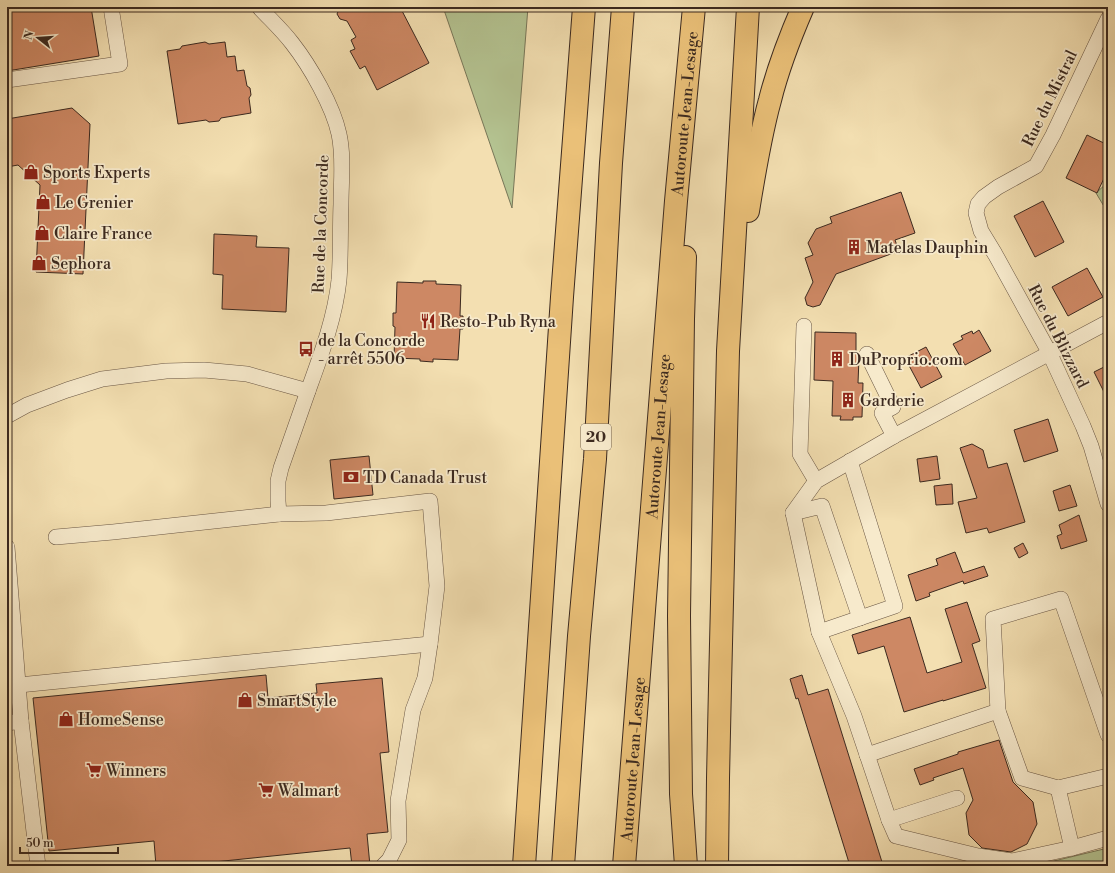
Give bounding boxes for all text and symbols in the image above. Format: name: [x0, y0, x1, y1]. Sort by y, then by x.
north arrow: [18, 18, 58, 58]
text: N: [21, 29, 37, 42]
street label: Autoroute Jean-Lesage: [667, 30, 703, 198]
street label: Rue du Mistral: [1018, 47, 1082, 150]
street label: Rue de la Concorde: [309, 154, 333, 294]
shop icon: Sports Experts: [22, 163, 40, 181]
place label: Sports Experts: [43, 163, 150, 183]
shop icon: Le Grenier: [34, 193, 52, 211]
place label: Le Grenier: [55, 193, 134, 213]
shop icon: Claire France: [33, 224, 51, 242]
place label: Claire France: [54, 224, 152, 244]
building icon: Matelas Dauphin: [845, 238, 863, 256]
place label: Matelas Dauphin: [866, 238, 989, 258]
shop icon: Sephora: [30, 254, 48, 272]
place label: Sephora: [51, 254, 112, 274]
street label: Rue du Blizzard: [1023, 281, 1093, 392]
restaurant icon: Resto-Pub Ryna: [419, 312, 437, 330]
place label: Resto-Pub Ryna: [440, 312, 557, 332]
place label: de la Concorde - arrêt 5506: [318, 331, 425, 369]
bus stop icon: de la Concorde - arrêt 5506: [297, 340, 315, 358]
building icon: DuProprio.com: [828, 350, 846, 368]
place label: DuProprio.com: [849, 350, 963, 370]
street label: Autoroute Jean-Lesage: [642, 353, 675, 521]
building icon: Garderie: [839, 391, 857, 409]
place label: Garderie: [860, 391, 924, 411]
road number: 20: [581, 424, 611, 450]
bank icon: TD Canada Trust: [342, 468, 360, 486]
place label: TD Canada Trust: [363, 468, 487, 488]
street label: Autoroute Jean-Lesage: [617, 676, 650, 844]
shop icon: SmartStyle: [236, 691, 254, 709]
place label: SmartStyle: [257, 691, 337, 711]
shop icon: HomeSense: [57, 710, 75, 728]
place label: HomeSense: [78, 710, 164, 730]
supermarket icon: Winners: [85, 761, 103, 779]
place label: Winners: [105, 761, 166, 781]
supermarket icon: Walmart: [257, 781, 275, 799]
place label: Walmart: [277, 781, 340, 801]
scale bar: [20, 829, 118, 855]
text: 50 m: [26, 836, 54, 851]

